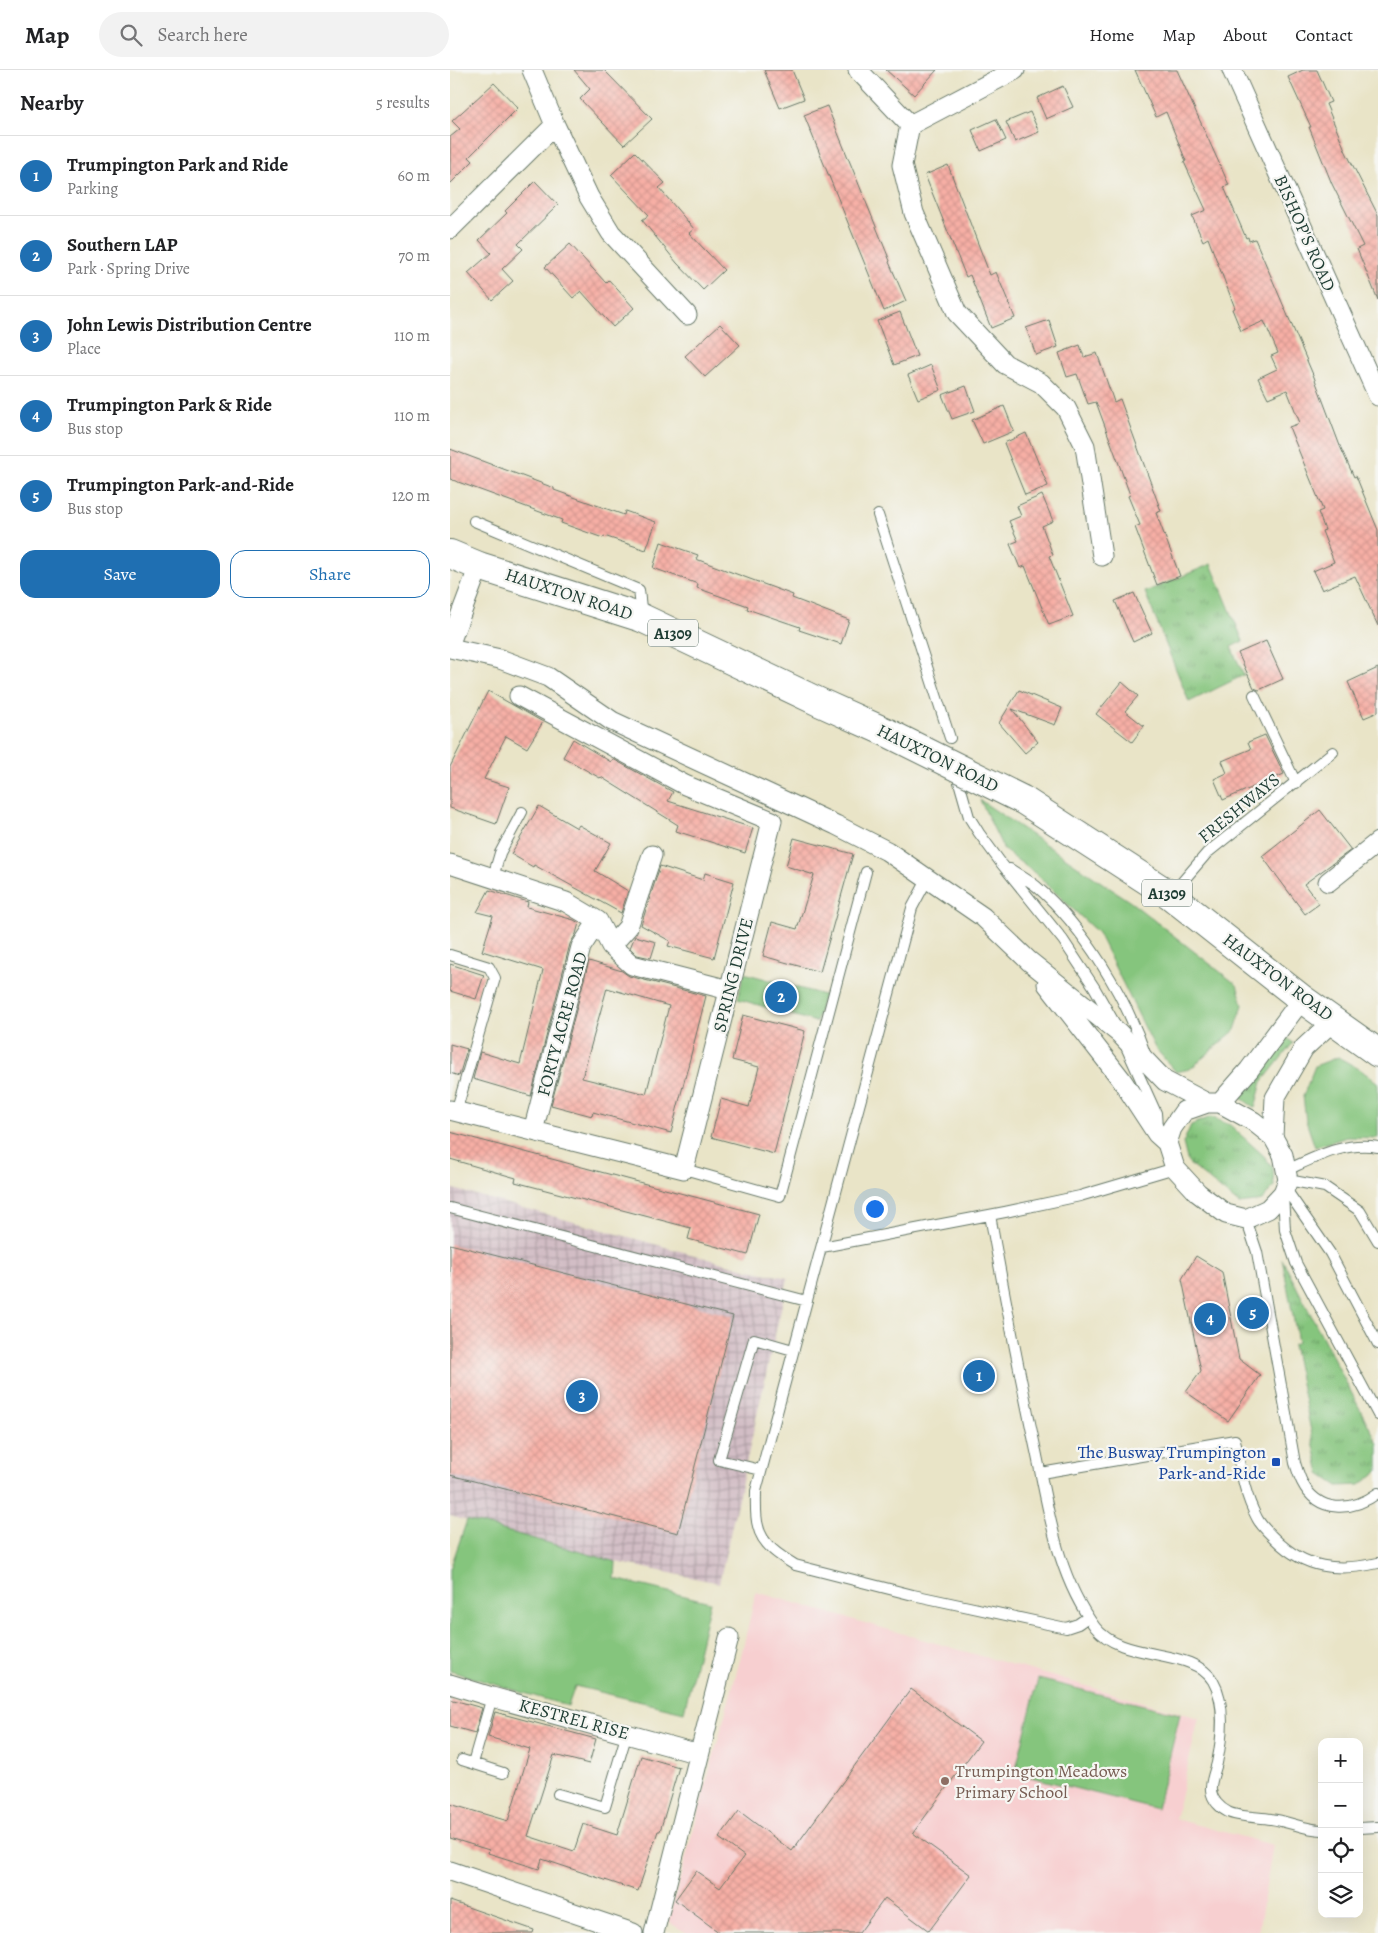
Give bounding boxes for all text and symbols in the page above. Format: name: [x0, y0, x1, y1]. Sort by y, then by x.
search box: [99, 12, 449, 57]
text: Map: [25, 19, 69, 51]
icon: search: [117, 21, 145, 49]
text: Search here: [157, 22, 248, 48]
text: Home: [1089, 23, 1134, 47]
text: Map: [1162, 23, 1195, 47]
text: About: [1223, 23, 1267, 47]
text: Contact: [1295, 23, 1353, 47]
text: Nearby: [20, 89, 83, 117]
text: 5 results: [376, 92, 430, 114]
text: Trumpington Park and Ride: [67, 152, 288, 178]
text: 1: [33, 165, 39, 187]
text: 60 m: [398, 165, 430, 187]
street label: BISHOP'S ROAD: [1269, 171, 1341, 295]
text: Parking: [67, 178, 118, 200]
text: Southern LAP: [67, 232, 177, 258]
text: 2: [32, 245, 40, 267]
text: 70 m: [398, 245, 430, 267]
text: Park · Spring Drive: [67, 258, 190, 280]
text: John Lewis Distribution Centre: [67, 312, 312, 338]
text: 3: [33, 325, 39, 347]
text: 110 m: [394, 325, 430, 347]
text: Place: [67, 338, 101, 360]
text: Trumpington Park & Ride: [67, 392, 272, 418]
text: 4: [32, 405, 40, 427]
text: 110 m: [394, 405, 430, 427]
text: Bus stop: [67, 418, 123, 440]
text: Trumpington Park-and-Ride: [67, 472, 294, 498]
text: 5: [33, 485, 39, 507]
text: 120 m: [392, 485, 430, 507]
text: Bus stop: [67, 498, 123, 520]
button: Save: [20, 550, 220, 598]
button: Share: [230, 550, 430, 598]
street label: HAUXTON ROAD: [502, 562, 636, 626]
road number: A1309: [648, 620, 698, 646]
street label: HAUXTON ROAD: [873, 718, 1003, 798]
street label: FRESHWAYS: [1193, 768, 1285, 848]
road number: A1309: [1142, 880, 1192, 906]
street label: SPRING DRIVE: [707, 915, 759, 1035]
street label: HAUXTON ROAD: [1218, 928, 1338, 1026]
street label: FORTY ACRE ROAD: [531, 949, 593, 1099]
pin: 2: [765, 978, 797, 1016]
your location: [862, 1196, 888, 1222]
pin: 5: [1237, 1294, 1269, 1332]
pin: 4: [1194, 1300, 1226, 1338]
pin: 1: [963, 1357, 995, 1395]
pin: 3: [566, 1377, 598, 1415]
place label: The Busway Trumpington Park-and-Ride: [1078, 1440, 1266, 1485]
marker: The Busway Trumpington Park-and-Ride: [1270, 1456, 1282, 1468]
street label: KESTREL RISE: [516, 1693, 632, 1745]
map controls: [1318, 1738, 1363, 1918]
button: +: [1318, 1738, 1363, 1783]
place label: Trumpington Meadows Primary School: [955, 1759, 1127, 1804]
marker: Trumpington Meadows Primary School: [939, 1775, 951, 1787]
button: −: [1318, 1783, 1363, 1828]
button: locate: [1318, 1828, 1363, 1873]
button: layers: [1318, 1873, 1363, 1918]

